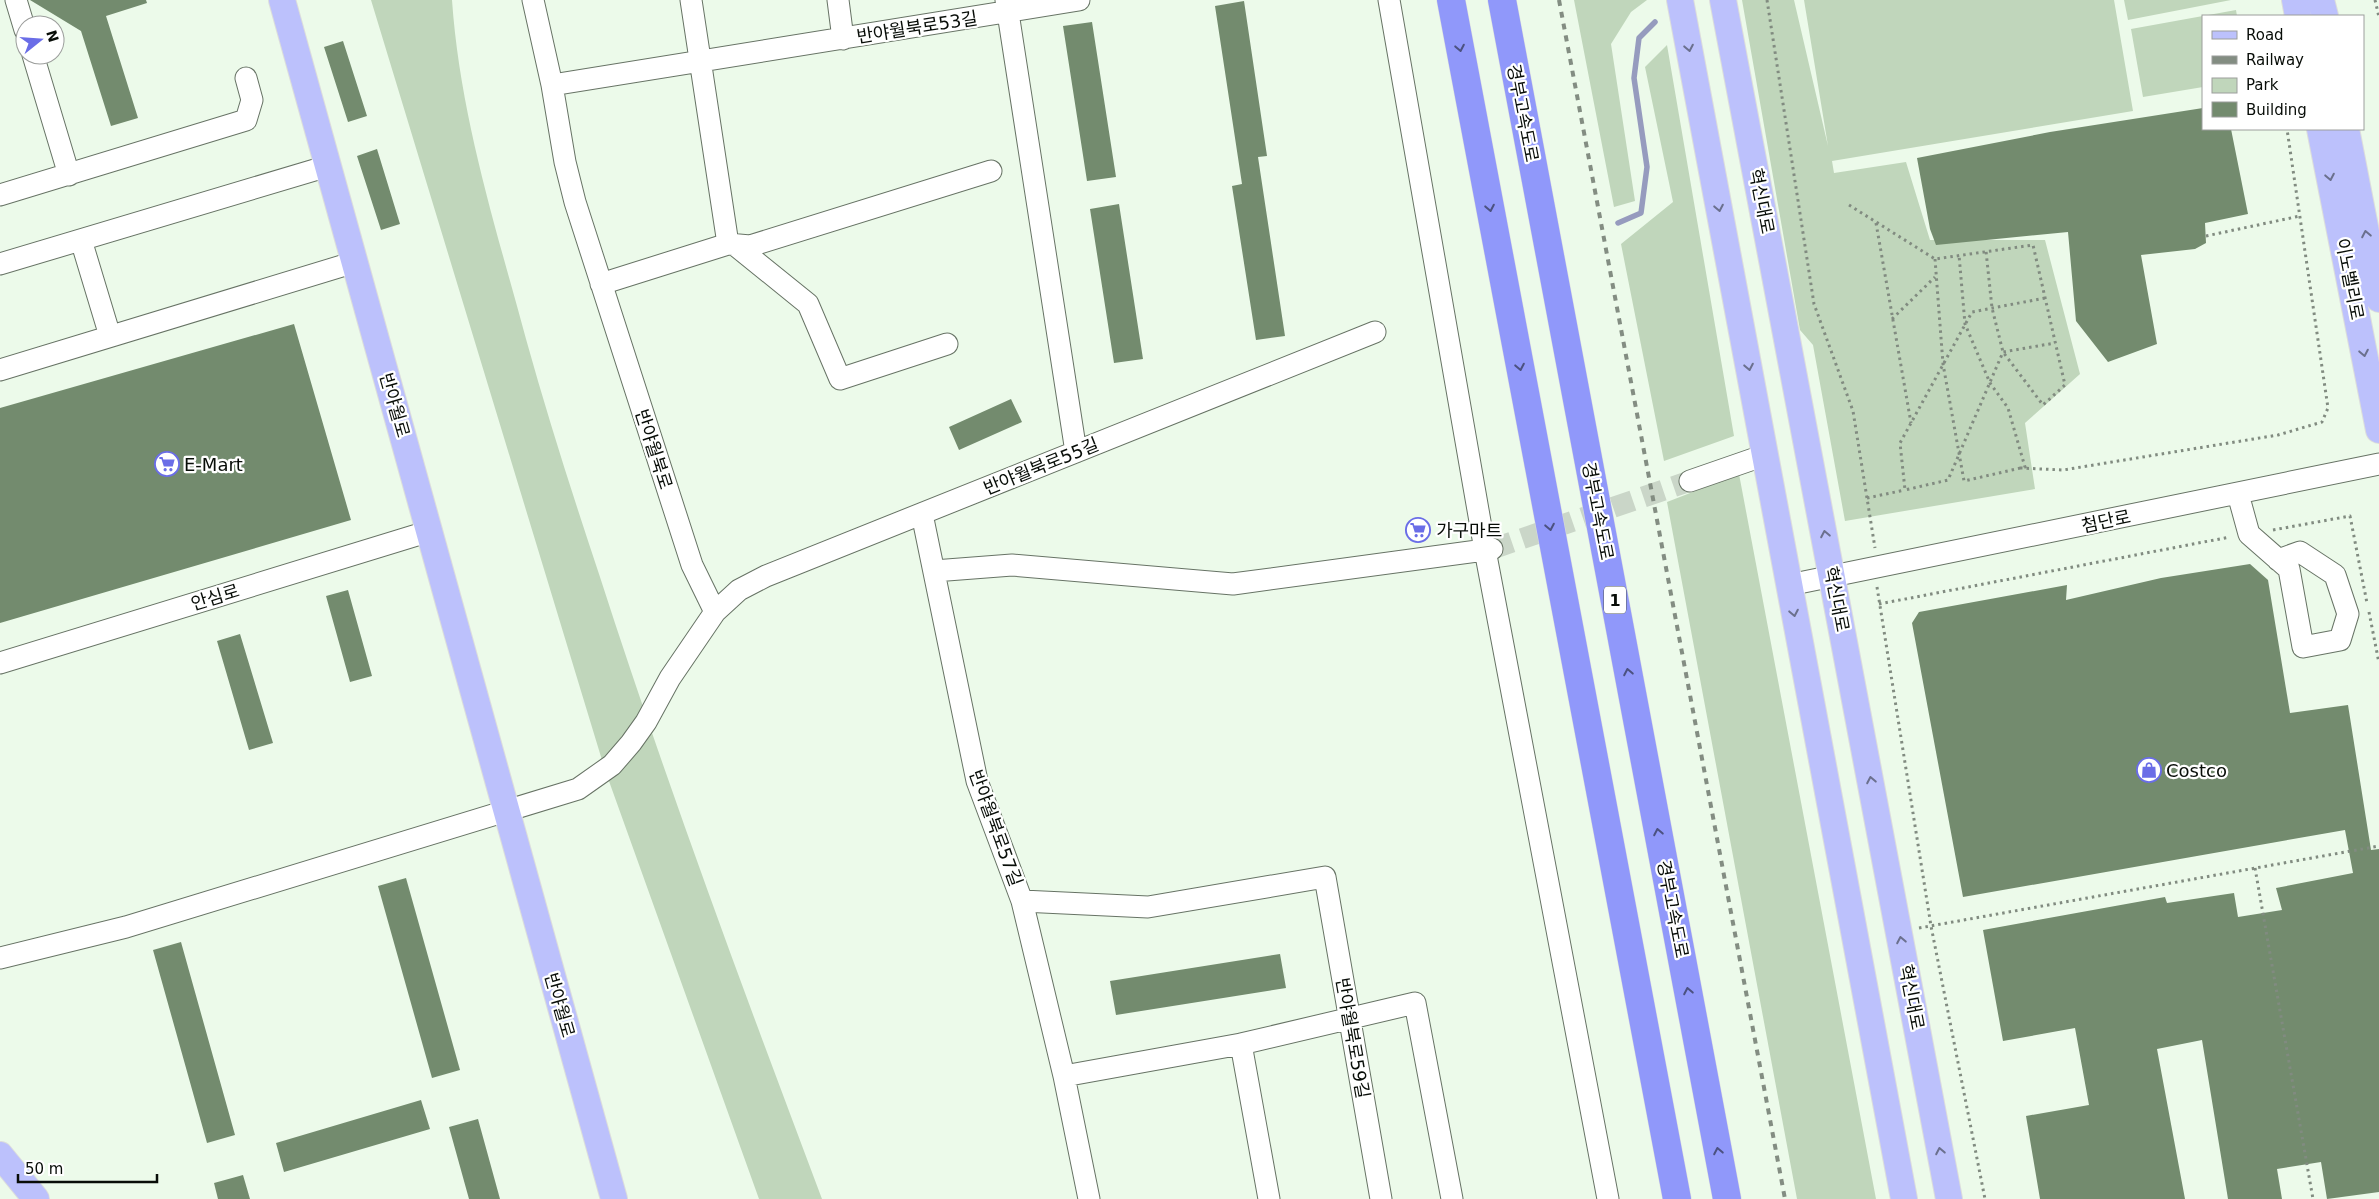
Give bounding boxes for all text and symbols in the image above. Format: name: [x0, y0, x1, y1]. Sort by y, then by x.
street label: 반야월북로53길: [855, 7, 979, 47]
north arrow: [15, 15, 65, 65]
legend: [2202, 15, 2364, 130]
text: Road: [2246, 26, 2284, 44]
text: N: [43, 28, 62, 44]
one-way arrow: [1455, 44, 1465, 52]
one-way arrow: [1683, 44, 1694, 52]
text: Railway: [2246, 51, 2304, 69]
street label: 경부고속도로: [1503, 62, 1543, 164]
text: Park: [2246, 76, 2279, 94]
text: Building: [2246, 101, 2307, 119]
street label: 혁신대로: [1745, 166, 1779, 236]
one-way arrow: [2324, 172, 2334, 181]
one-way arrow: [1485, 203, 1495, 212]
one-way arrow: [1713, 203, 1723, 212]
one-way arrow: [2362, 229, 2372, 238]
street label: 이노벨리로: [2332, 236, 2368, 322]
one-way arrow: [2358, 349, 2369, 358]
one-way arrow: [1515, 363, 1525, 372]
one-way arrow: [1743, 363, 1753, 372]
street label: 반야월로: [376, 370, 414, 440]
street label: 반야월북로: [631, 406, 677, 492]
street label: 반야월북로55길: [980, 433, 1102, 499]
supermarket icon: E-Mart: [154, 451, 180, 477]
place label: E-Mart: [184, 454, 243, 475]
street label: 경부고속도로: [1578, 460, 1618, 562]
street label: 첨단로: [2080, 506, 2132, 536]
supermarket icon: 가구마트: [1405, 517, 1431, 543]
place label: 가구마트: [1436, 520, 1502, 541]
one-way arrow: [1545, 523, 1555, 531]
one-way arrow: [1820, 530, 1831, 539]
street label: 혁신대로: [1820, 564, 1854, 634]
street label: 안심로: [188, 580, 242, 614]
road number: 1: [1604, 586, 1626, 614]
one-way arrow: [1789, 609, 1799, 618]
one-way arrow: [1624, 668, 1634, 676]
shop icon: Costco: [2136, 757, 2162, 783]
place label: Costco: [2166, 760, 2227, 781]
street label: 반야월북로57길: [965, 767, 1027, 889]
one-way arrow: [1866, 776, 1877, 784]
one-way arrow: [1654, 827, 1664, 836]
street label: 경부고속도로: [1653, 858, 1693, 960]
one-way arrow: [1896, 935, 1906, 944]
street label: 혁신대로: [1895, 962, 1929, 1032]
street label: 반야월로: [541, 970, 579, 1040]
street label: 반야월북로59길: [1332, 976, 1374, 1100]
one-way arrow: [1684, 987, 1694, 996]
one-way arrow: [1714, 1147, 1724, 1155]
one-way arrow: [1936, 1147, 1946, 1155]
scale bar: [18, 1152, 156, 1184]
text: 50 m: [25, 1160, 63, 1178]

